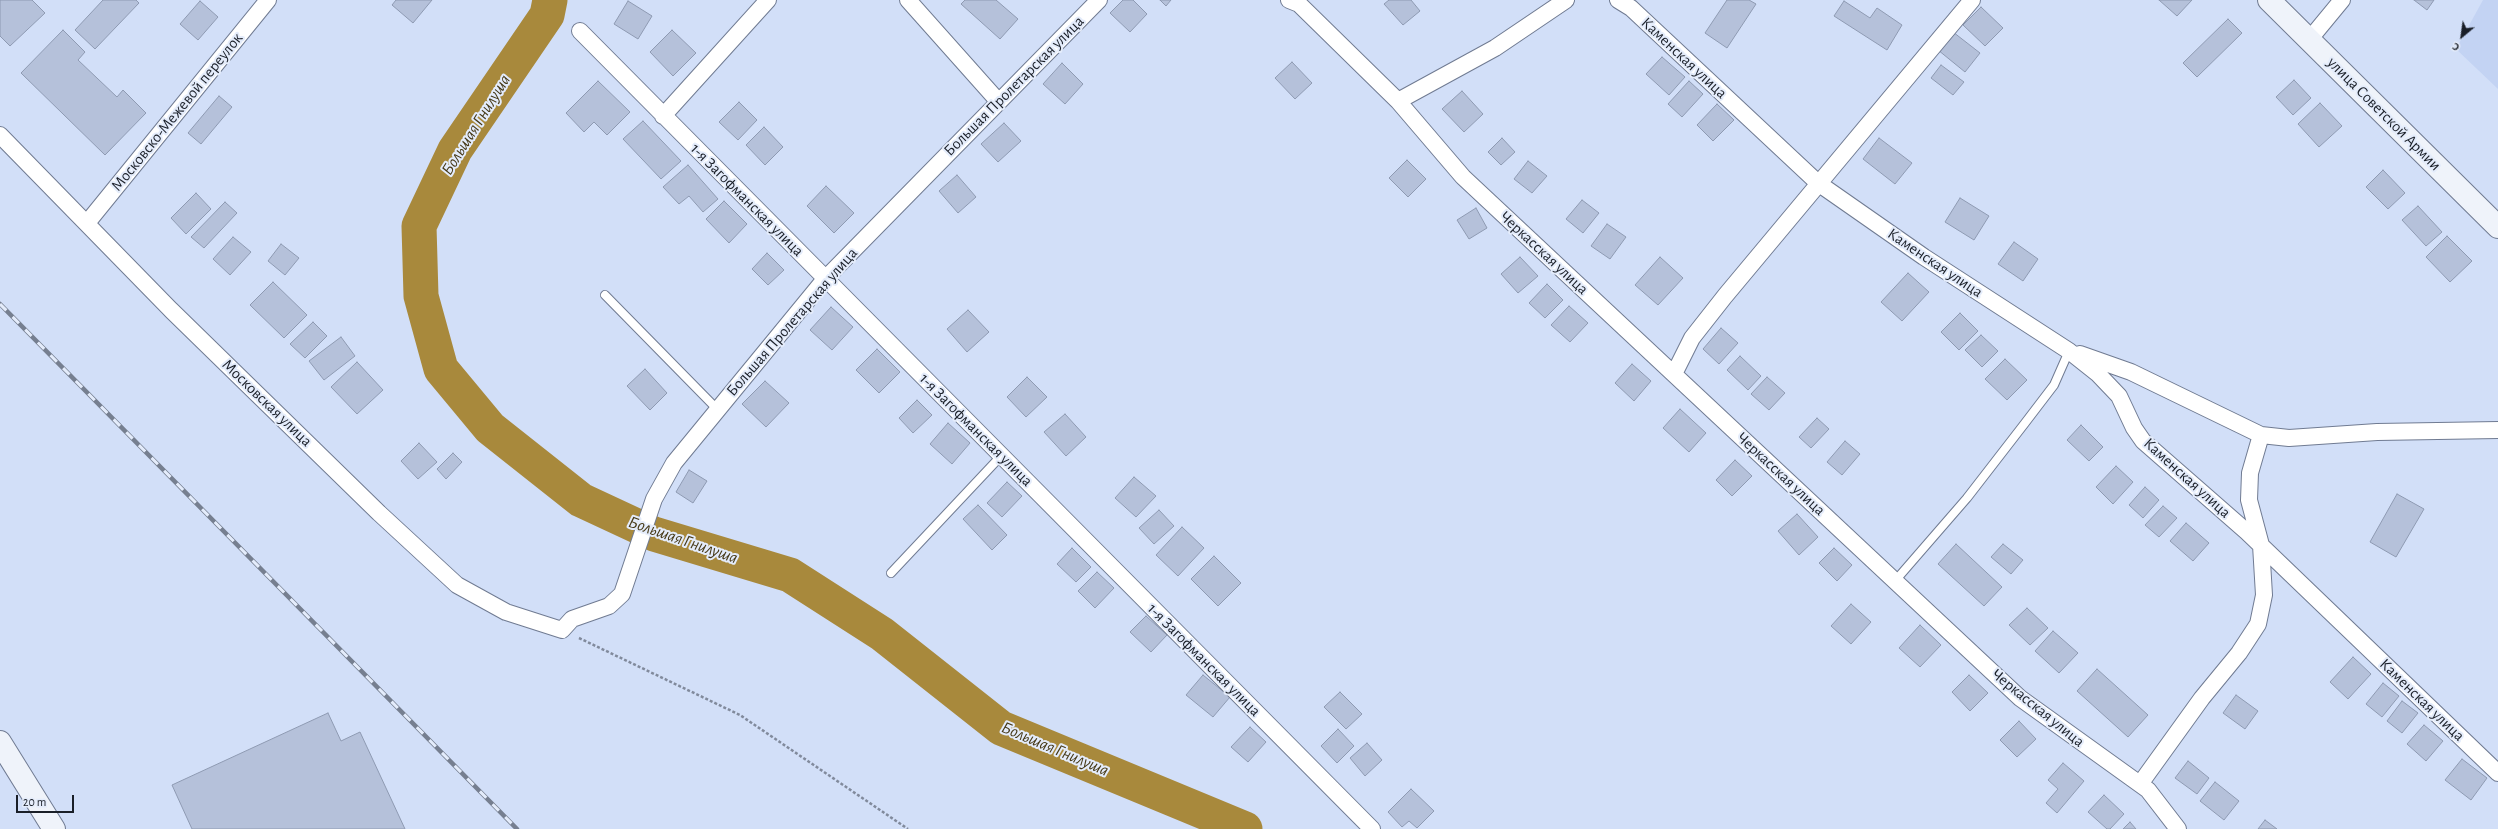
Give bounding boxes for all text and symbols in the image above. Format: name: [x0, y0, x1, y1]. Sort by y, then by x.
street label: Большая Пролетарская улица: [940, 12, 1088, 160]
street label: Каменская улица: [1637, 13, 1731, 103]
north arrow: [2442, 16, 2482, 56]
street label: Московско-Межевой переулок: [107, 29, 247, 195]
text: С: [2451, 41, 2461, 53]
street label: улица Советской Армии: [2323, 53, 2445, 175]
water label: Большая Гнилуша: [437, 71, 515, 179]
street label: 1-я Загофманская улица: [686, 139, 808, 261]
street label: Черкасская улица: [1496, 207, 1592, 299]
street label: Каменская улица: [1884, 224, 1986, 302]
street label: Большая Пролетарская улица: [722, 244, 862, 400]
street label: Московская улица: [218, 355, 316, 451]
street label: 1-я Загофманская улица: [915, 369, 1037, 491]
street label: Черкасская улица: [1733, 428, 1829, 520]
street label: Каменская улица: [2139, 434, 2235, 522]
water label: Большая Гнилуша: [626, 512, 740, 568]
street label: 1-я Загофманская улица: [1143, 599, 1265, 721]
street label: Каменская улица: [2376, 655, 2468, 745]
street label: Черкасская улица: [1988, 665, 2088, 751]
water label: Большая Гнилуша: [998, 717, 1112, 781]
scale bar: [18, 787, 76, 813]
text: 20 m: [23, 796, 46, 808]

